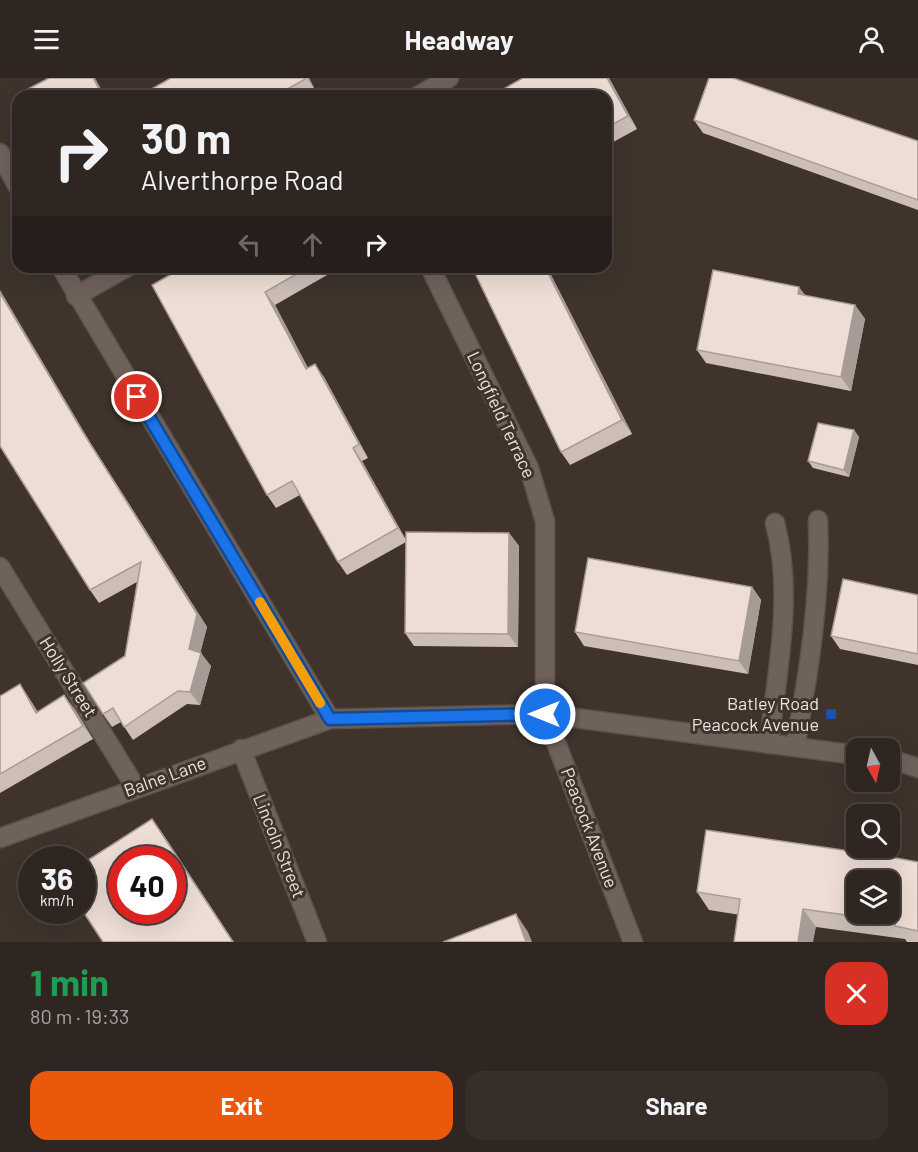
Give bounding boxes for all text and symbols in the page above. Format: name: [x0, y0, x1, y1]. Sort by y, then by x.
icon: menu: [30, 23, 63, 56]
text: Headway: [405, 23, 514, 55]
icon: person: [855, 23, 888, 56]
text: 30 m: [141, 112, 231, 162]
icon: right: [42, 114, 120, 192]
text: Alverthorpe Road: [141, 163, 344, 195]
icon: left: [233, 228, 266, 261]
icon: ahead: [296, 228, 329, 261]
icon: right: [359, 228, 392, 261]
street label: Longfield Terrace: [463, 348, 541, 481]
pin: [111, 371, 162, 422]
icon: arrive: [120, 380, 153, 413]
street label: Holly Street: [35, 632, 102, 721]
position arrow: [513, 682, 577, 746]
place label: Batley Road Peacock Avenue: [692, 692, 819, 735]
marker: Batley Road Peacock Avenue: [824, 707, 838, 721]
north arrow: [846, 738, 900, 792]
map controls: [846, 738, 900, 924]
street label: Balne Lane: [121, 751, 209, 801]
street label: Peacock Avenue: [557, 764, 623, 891]
street label: Lincoln Street: [249, 790, 311, 901]
button: search: [846, 804, 900, 858]
speed limit sign: 40: [108, 846, 186, 924]
text: 36: [41, 860, 73, 896]
button: layers: [846, 870, 900, 924]
text: km/h: [40, 891, 74, 909]
text: 1 min: [30, 960, 109, 1003]
button: close: [825, 962, 888, 1025]
text: 80 m · 19:33: [30, 1004, 129, 1028]
button: Exit: [30, 1071, 453, 1140]
button: Share: [465, 1071, 888, 1140]

